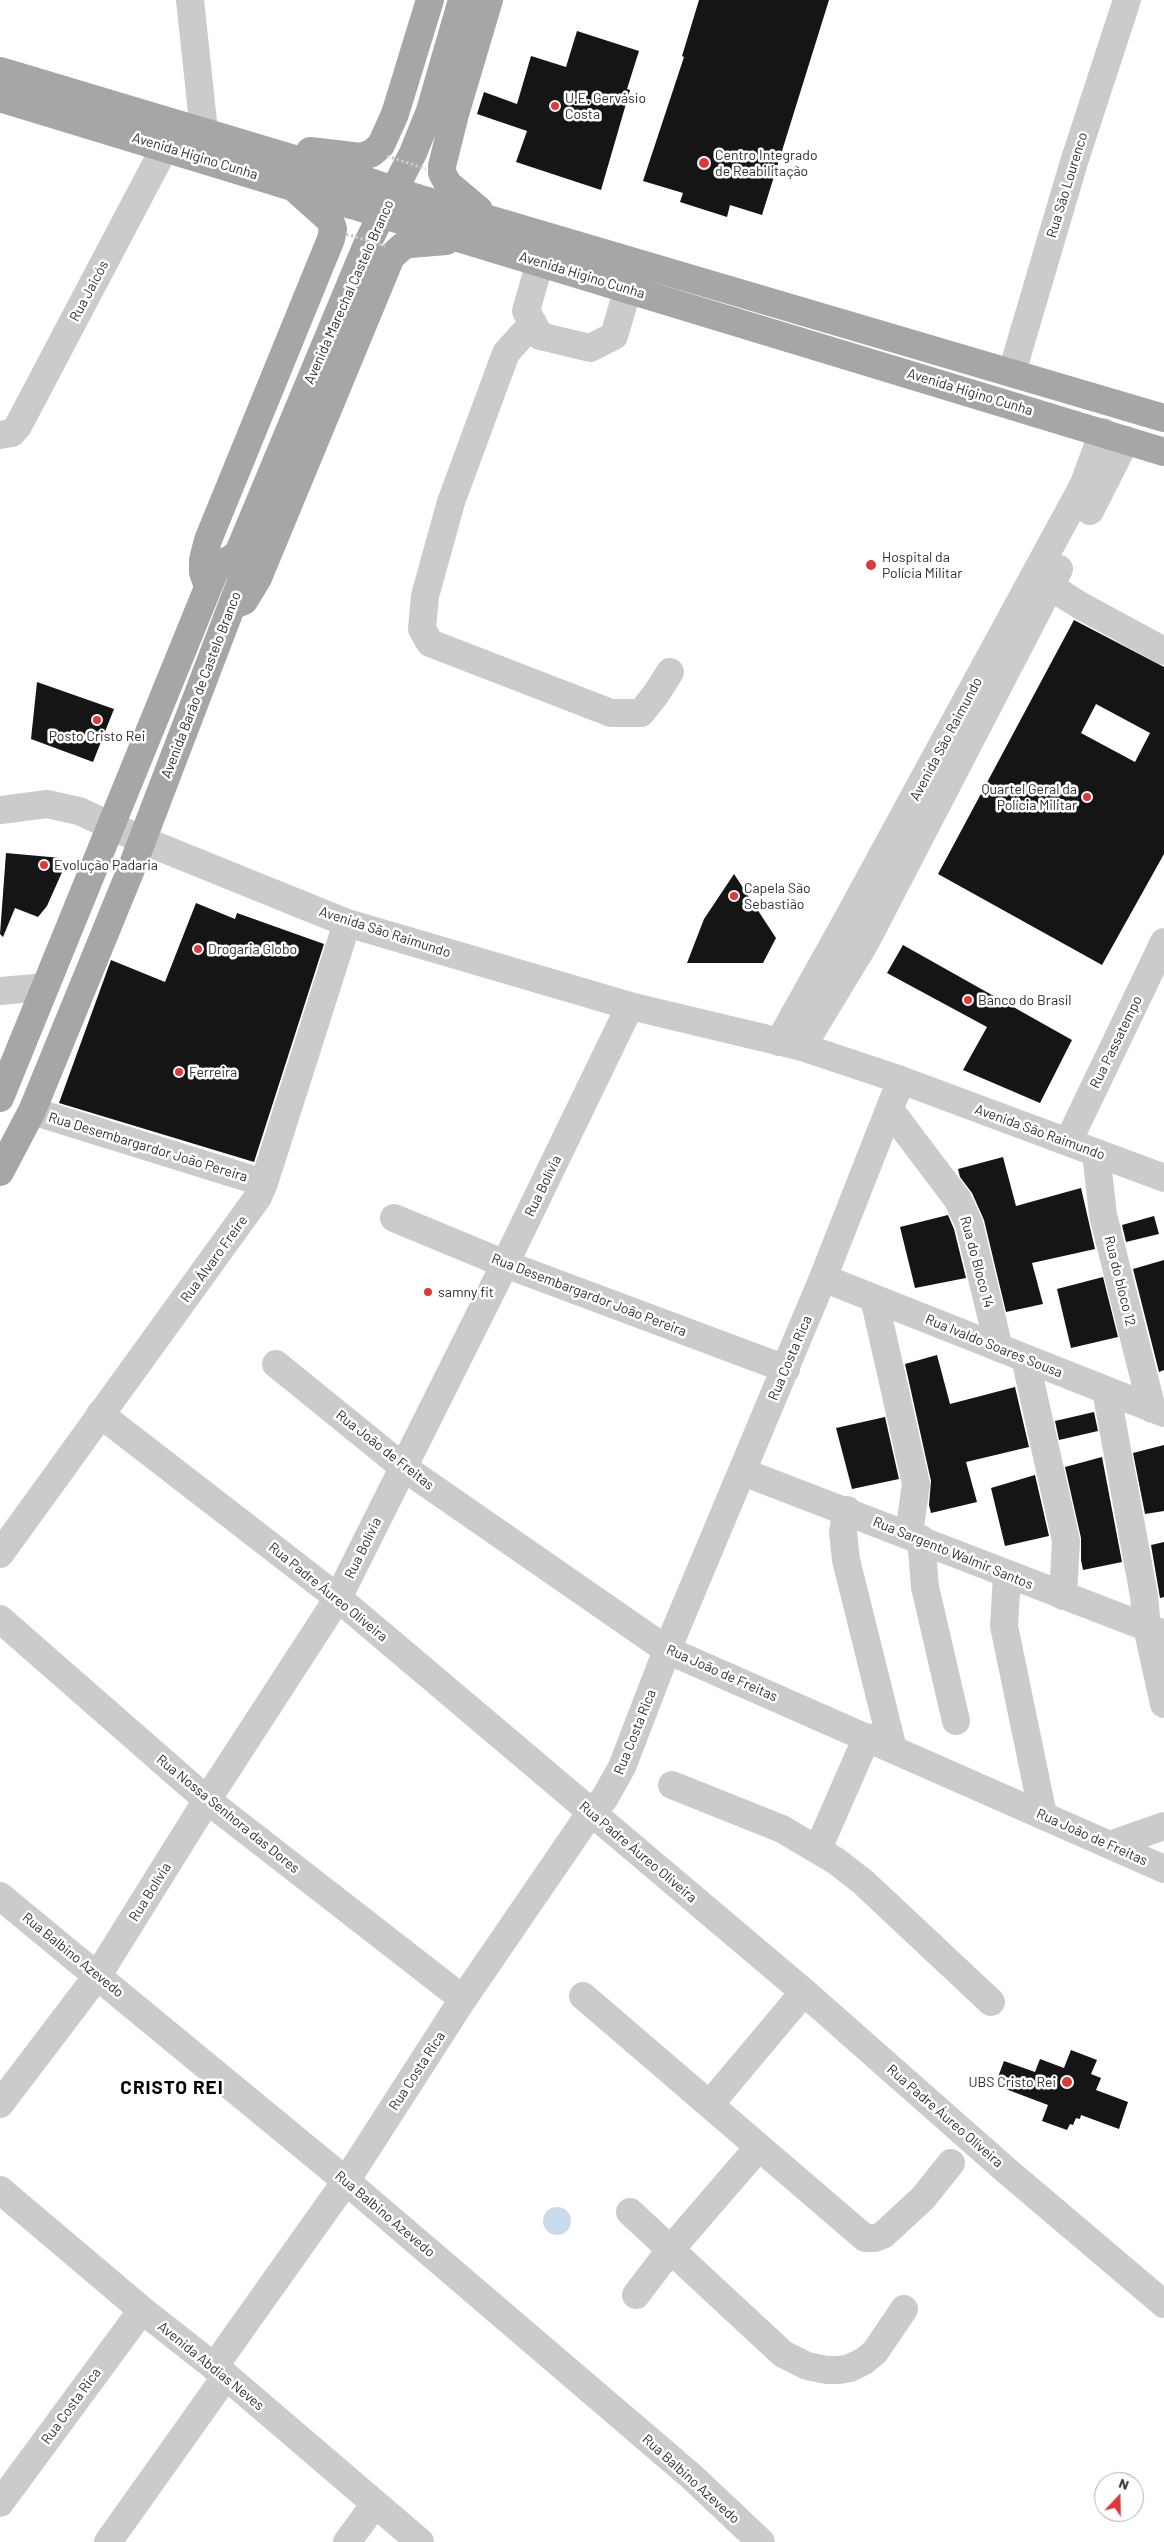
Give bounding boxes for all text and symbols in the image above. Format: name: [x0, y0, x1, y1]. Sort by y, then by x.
place label: U.E. Gervásio Costa: [565, 90, 646, 122]
marker: U.E. Gervásio Costa: [549, 100, 561, 112]
street label: Avenida Higino Cunha: [130, 129, 260, 183]
street label: Rua São Lourenco: [1043, 130, 1091, 240]
place label: Centro Integrado de Reabilitação: [715, 147, 818, 180]
marker: Centro Integrado de Reabilitação: [697, 156, 711, 170]
street label: Avenida Marechal Castelo Branco: [301, 197, 397, 387]
street label: Avenida Higino Cunha: [517, 248, 647, 302]
street label: Rua Jaicós: [66, 258, 112, 324]
street label: Avenida Higino Cunha: [905, 365, 1035, 419]
place label: Hospital da Polícia Militar: [882, 549, 962, 582]
marker: Hospital da Polícia Militar: [864, 558, 878, 572]
street label: Avenida Barão de Castelo Branco: [158, 589, 244, 781]
street label: Avenida São Raimundo: [906, 674, 986, 804]
marker: Posto Cristo Rei: [91, 714, 103, 726]
place label: Posto Cristo Rei: [49, 728, 145, 744]
place label: Quartel Geral da Polícia Militar: [982, 781, 1077, 814]
marker: Quartel Geral da Polícia Militar: [1081, 791, 1093, 803]
place label: Evolução Padaria: [54, 857, 158, 873]
marker: Evolução Padaria: [38, 859, 50, 871]
place label: Capela São Sebastião: [744, 880, 811, 912]
marker: Capela São Sebastião: [728, 890, 740, 902]
street label: Avenida São Raimundo: [317, 903, 453, 961]
place label: Drogaria Globo: [208, 941, 297, 957]
marker: Drogaria Globo: [192, 943, 204, 955]
place label: Banco do Brasil: [978, 992, 1072, 1008]
street label: Rua Passatempo: [1086, 993, 1146, 1091]
marker: Banco do Brasil: [962, 994, 974, 1006]
place label: Ferreira: [189, 1064, 237, 1080]
marker: Ferreira: [173, 1066, 185, 1078]
street label: Avenida São Raimundo: [973, 1101, 1107, 1163]
street label: Rua Desembargardor João Pereira: [46, 1109, 250, 1185]
street label: Rua Bolívia: [521, 1153, 565, 1219]
street label: Rua Álvaro Freire: [177, 1212, 251, 1306]
street label: Rua do Bloco 14: [957, 1214, 997, 1310]
street label: Rua do bloco 12: [1101, 1234, 1139, 1328]
street label: Rua Desembargardor João Pereira: [489, 1250, 689, 1340]
place label: samny fit: [438, 1284, 494, 1300]
marker: samny fit: [422, 1286, 434, 1298]
street label: Rua Ivaldo Soares Sousa: [923, 1311, 1065, 1381]
street label: Rua Costa Rica: [765, 1313, 815, 1403]
street label: Rua João de Freitas: [333, 1406, 437, 1494]
street label: Rua Sargento Walmir Santos: [870, 1513, 1036, 1593]
street label: Rua Bolívia: [341, 1515, 385, 1581]
street label: Rua Padre Áureo Oliveira: [265, 1539, 391, 1645]
street label: Rua João de Freitas: [664, 1641, 780, 1705]
street label: Rua Costa Rica: [610, 1687, 660, 1777]
street label: Rua Nossa Senhora das Dores: [153, 1751, 303, 1877]
street label: Rua Padre Áureo Oliveira: [576, 1798, 700, 1906]
street label: Rua João de Freitas: [1034, 1805, 1150, 1869]
street label: Rua Bolívia: [125, 1860, 175, 1924]
street label: Rua Balbino Azevedo: [19, 1909, 127, 2001]
street label: Rua Costa Rica: [385, 2028, 449, 2114]
street label: Rua Padre Áureo Oliveira: [883, 2061, 1007, 2171]
place label: UBS Cristo Rei: [968, 2074, 1056, 2090]
marker: UBS Cristo Rei: [1060, 2075, 1074, 2089]
district label: CRISTO REI: [119, 2077, 225, 2099]
street label: Rua Balbino Azevedo: [332, 2167, 438, 2261]
street label: Avenida Abdias Neves: [154, 2318, 268, 2414]
street label: Rua Costa Rica: [38, 2364, 104, 2448]
street label: Rua Balbino Azevedo: [639, 2431, 743, 2527]
north arrow: [1094, 2472, 1144, 2522]
text: N: [1117, 2474, 1132, 2493]

